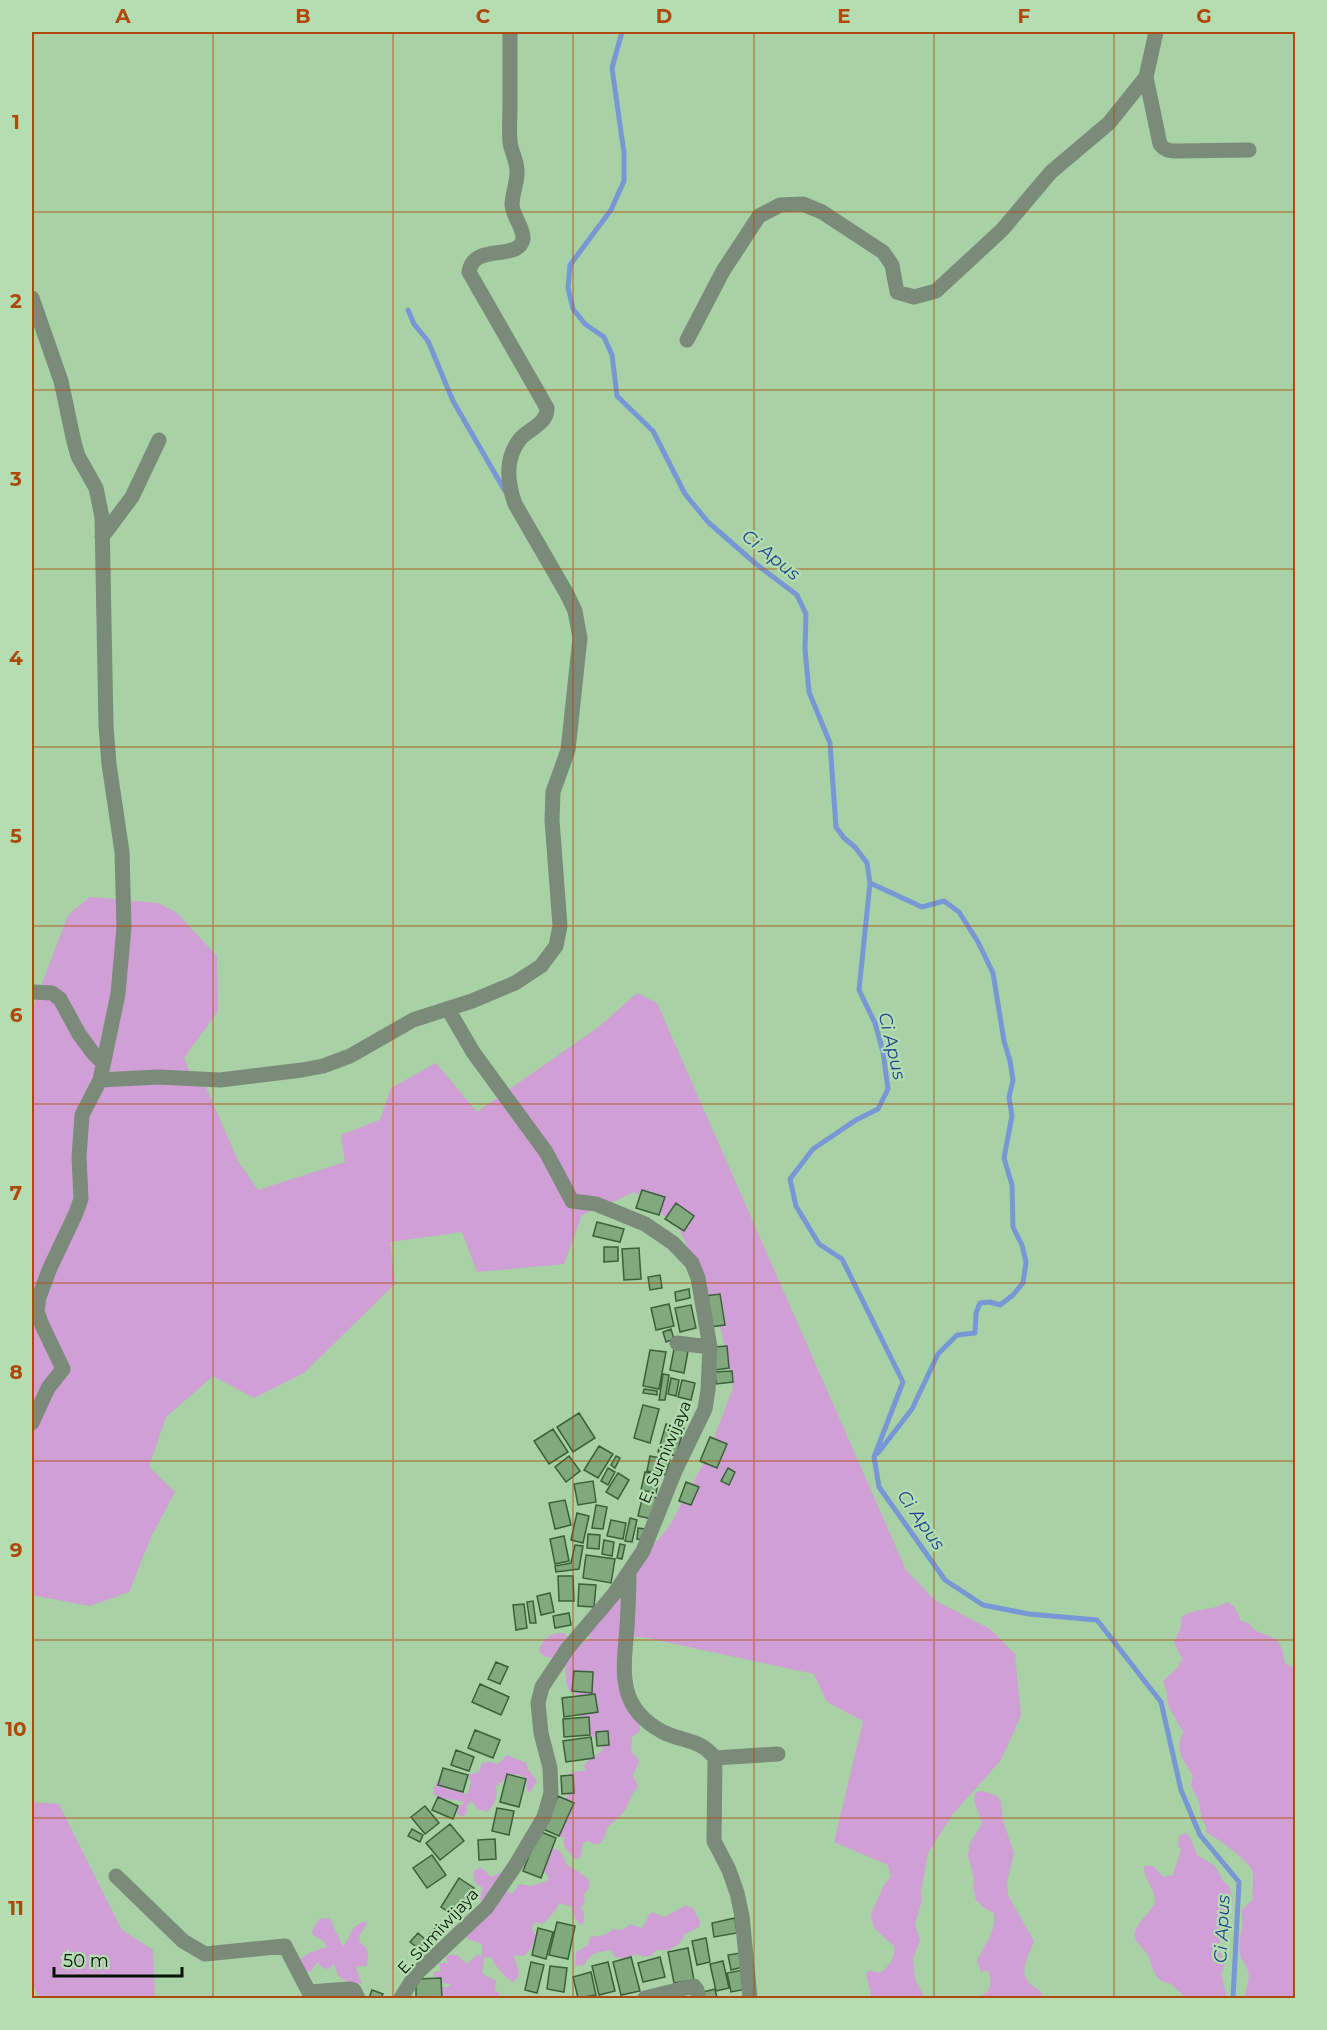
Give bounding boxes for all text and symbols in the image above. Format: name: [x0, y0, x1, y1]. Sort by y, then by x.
text: A: [114, 4, 131, 28]
text: B: [295, 4, 311, 28]
text: C: [476, 4, 491, 28]
text: D: [656, 4, 672, 28]
text: E: [837, 4, 851, 28]
text: F: [1018, 4, 1031, 28]
text: G: [1196, 4, 1212, 28]
text: 1: [12, 110, 20, 134]
text: 2: [10, 289, 22, 313]
text: 3: [9, 467, 22, 491]
water label: Ci Apus: [737, 525, 805, 585]
text: 4: [9, 646, 23, 670]
text: 5: [10, 824, 22, 848]
text: 6: [10, 1003, 23, 1027]
water label: Ci Apus: [874, 1010, 910, 1082]
text: 7: [10, 1181, 22, 1205]
text: 8: [9, 1360, 23, 1384]
street label: E. Sumiwijaya: [635, 1398, 695, 1506]
water label: Ci Apus: [892, 1486, 950, 1555]
text: 9: [10, 1538, 22, 1562]
text: 10: [5, 1717, 27, 1741]
street label: E. Sumiwijaya: [394, 1884, 482, 1978]
water label: Ci Apus: [1209, 1894, 1235, 1964]
text: 11: [8, 1896, 24, 1920]
scale bar: [54, 1940, 182, 1978]
text: 50 m: [63, 1950, 109, 1972]

